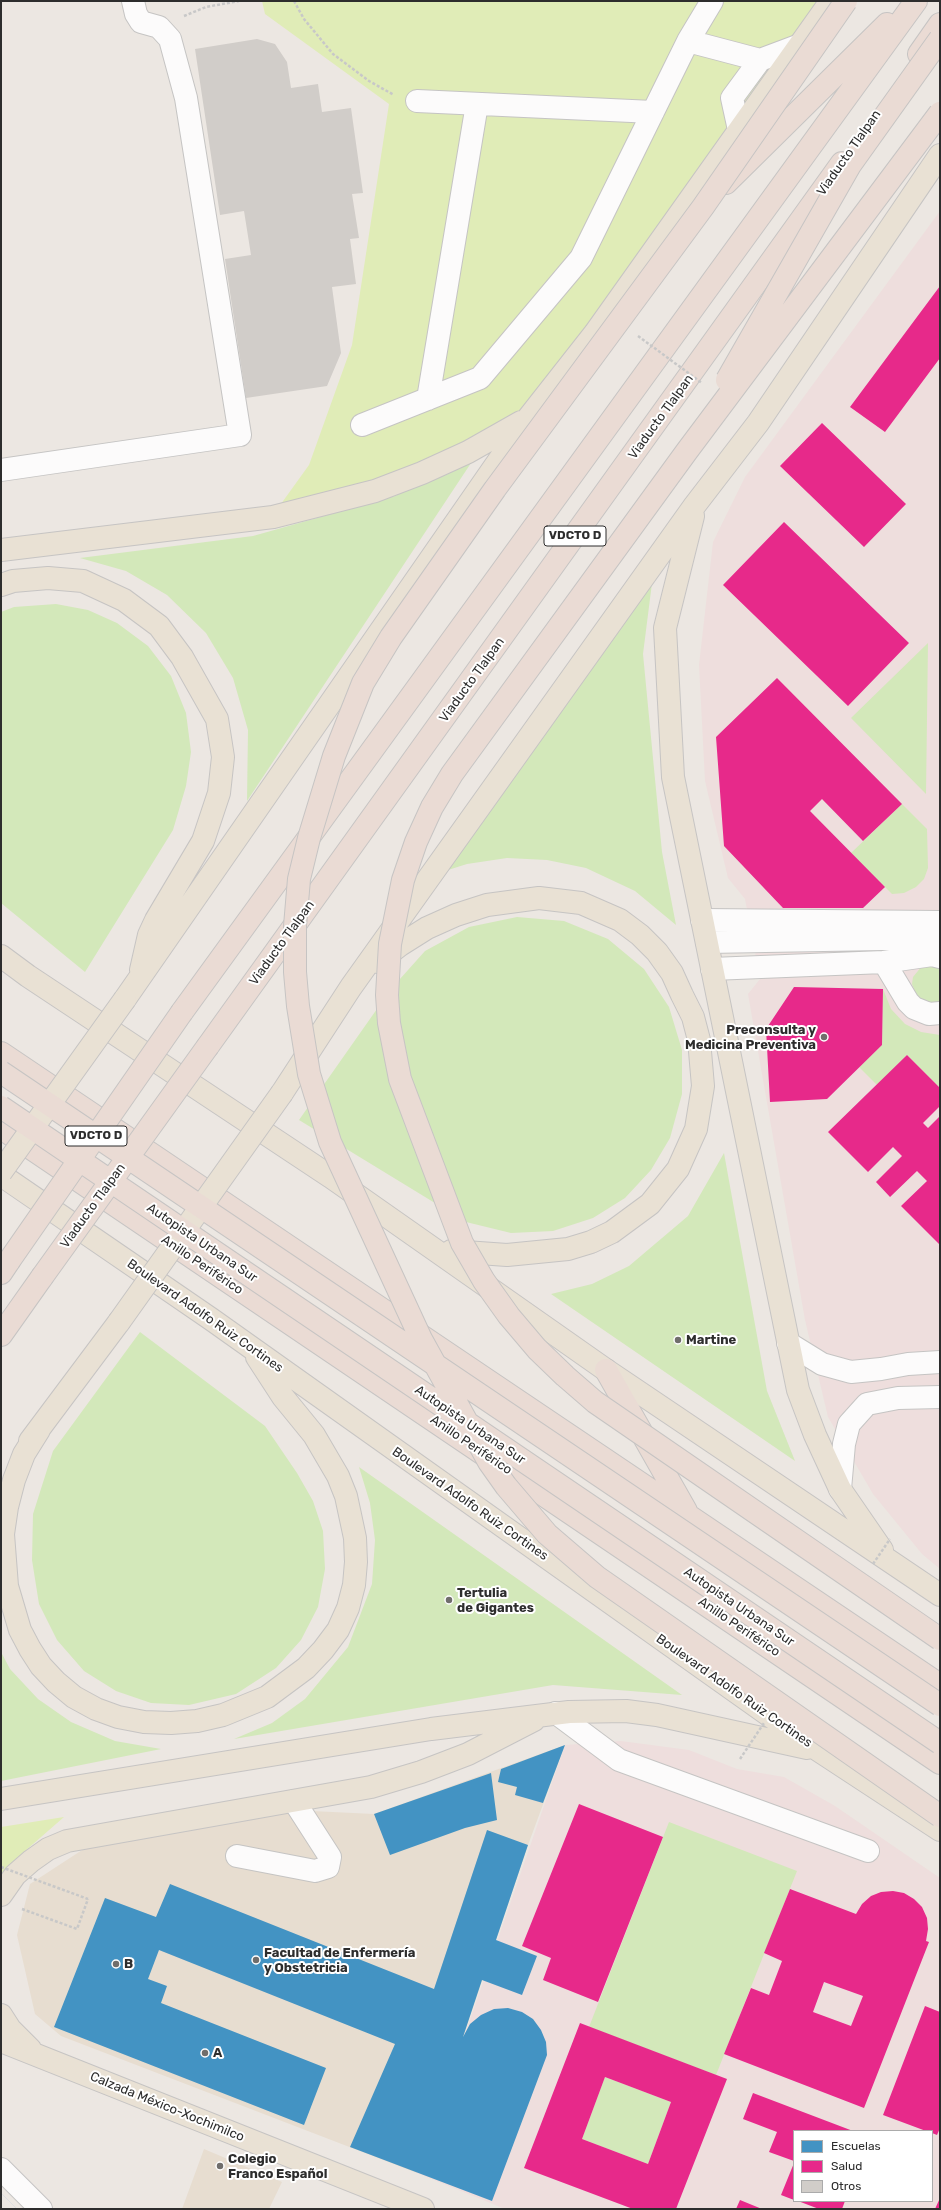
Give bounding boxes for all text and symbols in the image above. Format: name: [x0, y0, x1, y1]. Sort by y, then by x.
street label: Viaducto Tlalpan: [814, 107, 884, 199]
street label: Viaducto Tlalpan: [625, 372, 697, 462]
road number: VDCTO D: [544, 526, 606, 546]
street label: Viaducto Tlalpan: [436, 635, 508, 725]
street label: Viaducto Tlalpan: [246, 898, 318, 988]
place label: Preconsulta y Medicina Preventiva: [685, 1022, 816, 1053]
marker: Preconsulta y Medicina Preventiva: [819, 1032, 829, 1042]
road number: VDCTO D: [65, 1126, 127, 1146]
street label: Viaducto Tlalpan: [57, 1161, 129, 1251]
street label: Autopista Urbana Sur: [144, 1200, 260, 1286]
street label: Anillo Periférico: [158, 1232, 246, 1298]
street label: Boulevard Adolfo Ruiz Cortines: [124, 1256, 286, 1376]
place label: Martine: [686, 1332, 736, 1348]
marker: Martine: [673, 1335, 683, 1345]
street label: Autopista Urbana Sur: [412, 1382, 528, 1468]
street label: Anillo Periférico: [427, 1412, 515, 1478]
street label: Boulevard Adolfo Ruiz Cortines: [389, 1444, 551, 1564]
street label: Autopista Urbana Sur: [681, 1564, 797, 1650]
place label: Tertulia de Gigantes: [457, 1585, 534, 1616]
street label: Anillo Periférico: [695, 1594, 783, 1660]
marker: Tertulia de Gigantes: [444, 1595, 454, 1605]
street label: Boulevard Adolfo Ruiz Cortines: [653, 1631, 815, 1751]
place label: Facultad de Enfermería y Obstetricia: [264, 1945, 415, 1976]
marker: Facultad de Enfermería y Obstetricia: [251, 1955, 261, 1965]
place label: B: [124, 1956, 133, 1972]
marker: B: [111, 1959, 121, 1969]
place label: A: [213, 2045, 222, 2061]
marker: A: [200, 2048, 210, 2058]
street label: Calzada México-Xochimilco: [88, 2069, 246, 2145]
legend: [793, 2130, 933, 2202]
text: Escuelas: [831, 2139, 881, 2153]
place label: Colegio Franco Español: [228, 2151, 328, 2182]
text: Salud: [831, 2159, 862, 2173]
marker: Colegio Franco Español: [215, 2161, 225, 2171]
text: Otros: [831, 2179, 861, 2193]

